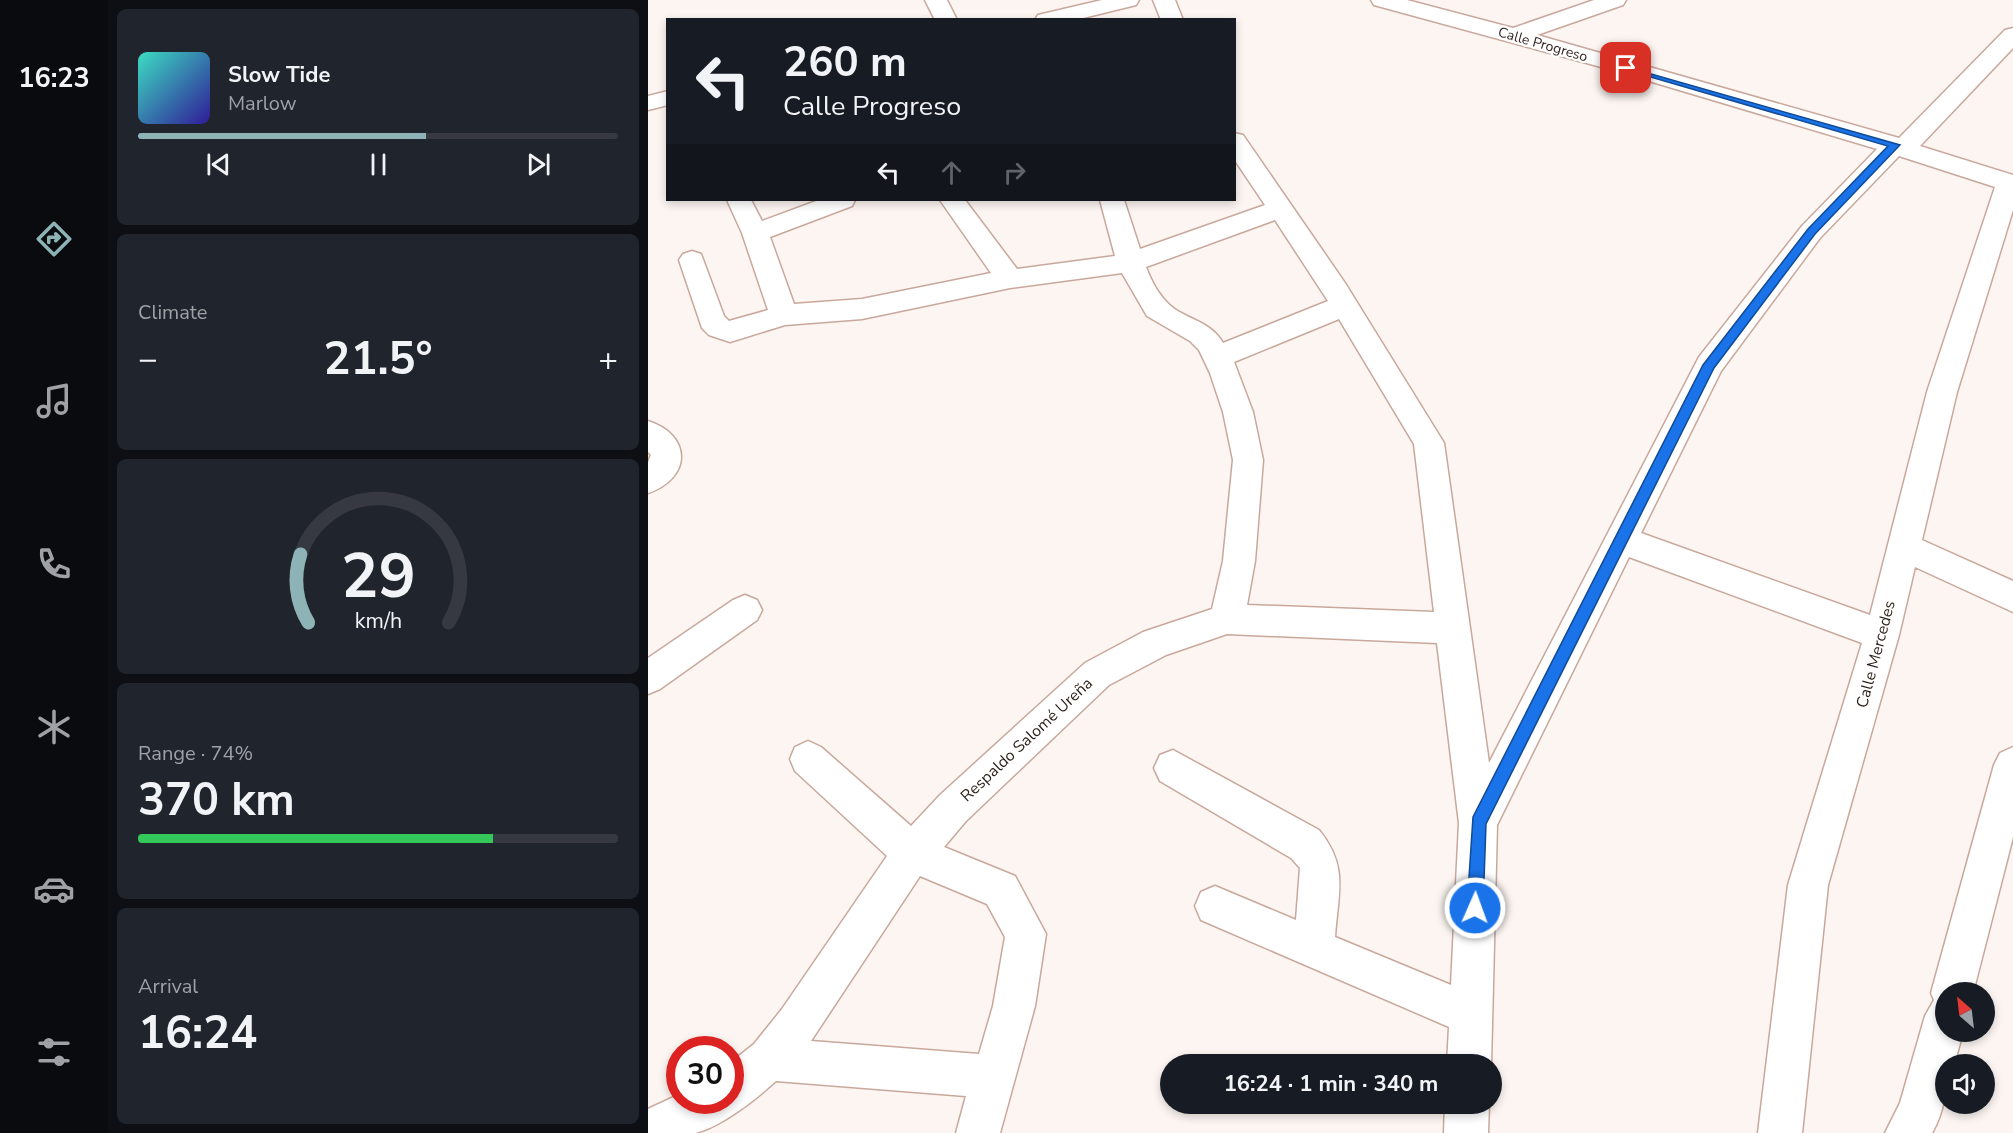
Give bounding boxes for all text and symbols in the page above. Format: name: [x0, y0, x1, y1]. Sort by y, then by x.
street label: Calle Progreso: [1496, 23, 1590, 66]
text: 260 m: [783, 34, 907, 91]
icon: left: [684, 42, 762, 120]
pin: [1600, 42, 1651, 93]
icon: arrive: [1609, 51, 1642, 84]
text: 16:23: [18, 60, 90, 97]
text: Slow Tide: [228, 60, 330, 90]
text: Calle Progreso: [783, 88, 961, 125]
text: Marlow: [228, 90, 296, 117]
icon: previous: [202, 148, 235, 181]
icon: pause: [362, 148, 395, 181]
icon: next: [522, 148, 555, 181]
icon: left: [872, 156, 905, 189]
icon: ahead: [935, 156, 968, 189]
icon: right: [998, 156, 1031, 189]
icon: directions: [33, 218, 75, 260]
text: Climate: [138, 299, 207, 326]
text: 21.5°: [323, 329, 433, 390]
text: −: [138, 337, 158, 382]
text: +: [598, 337, 618, 382]
icon: music: [33, 380, 75, 422]
text: 29: [341, 535, 415, 620]
icon: phone: [33, 543, 75, 585]
street label: Calle Mercedes: [1851, 598, 1901, 710]
text: km/h: [354, 607, 402, 637]
street label: Respaldo Salomé Ureña: [956, 673, 1097, 807]
icon: climate: [33, 706, 75, 748]
text: Range · 74%: [138, 740, 253, 767]
text: 370 km: [138, 770, 295, 831]
icon: car: [33, 868, 75, 910]
position arrow: [1443, 876, 1507, 940]
text: Arrival: [138, 973, 198, 1000]
north arrow: [1935, 982, 1995, 1042]
map controls: [1935, 982, 1995, 1114]
text: 16:24: [138, 1003, 257, 1064]
icon: filters: [33, 1031, 75, 1073]
speed limit sign: 30: [666, 1036, 744, 1114]
button: sound: [1935, 1054, 1995, 1114]
text: 16:24 · 1 min · 340 m: [1224, 1069, 1438, 1099]

